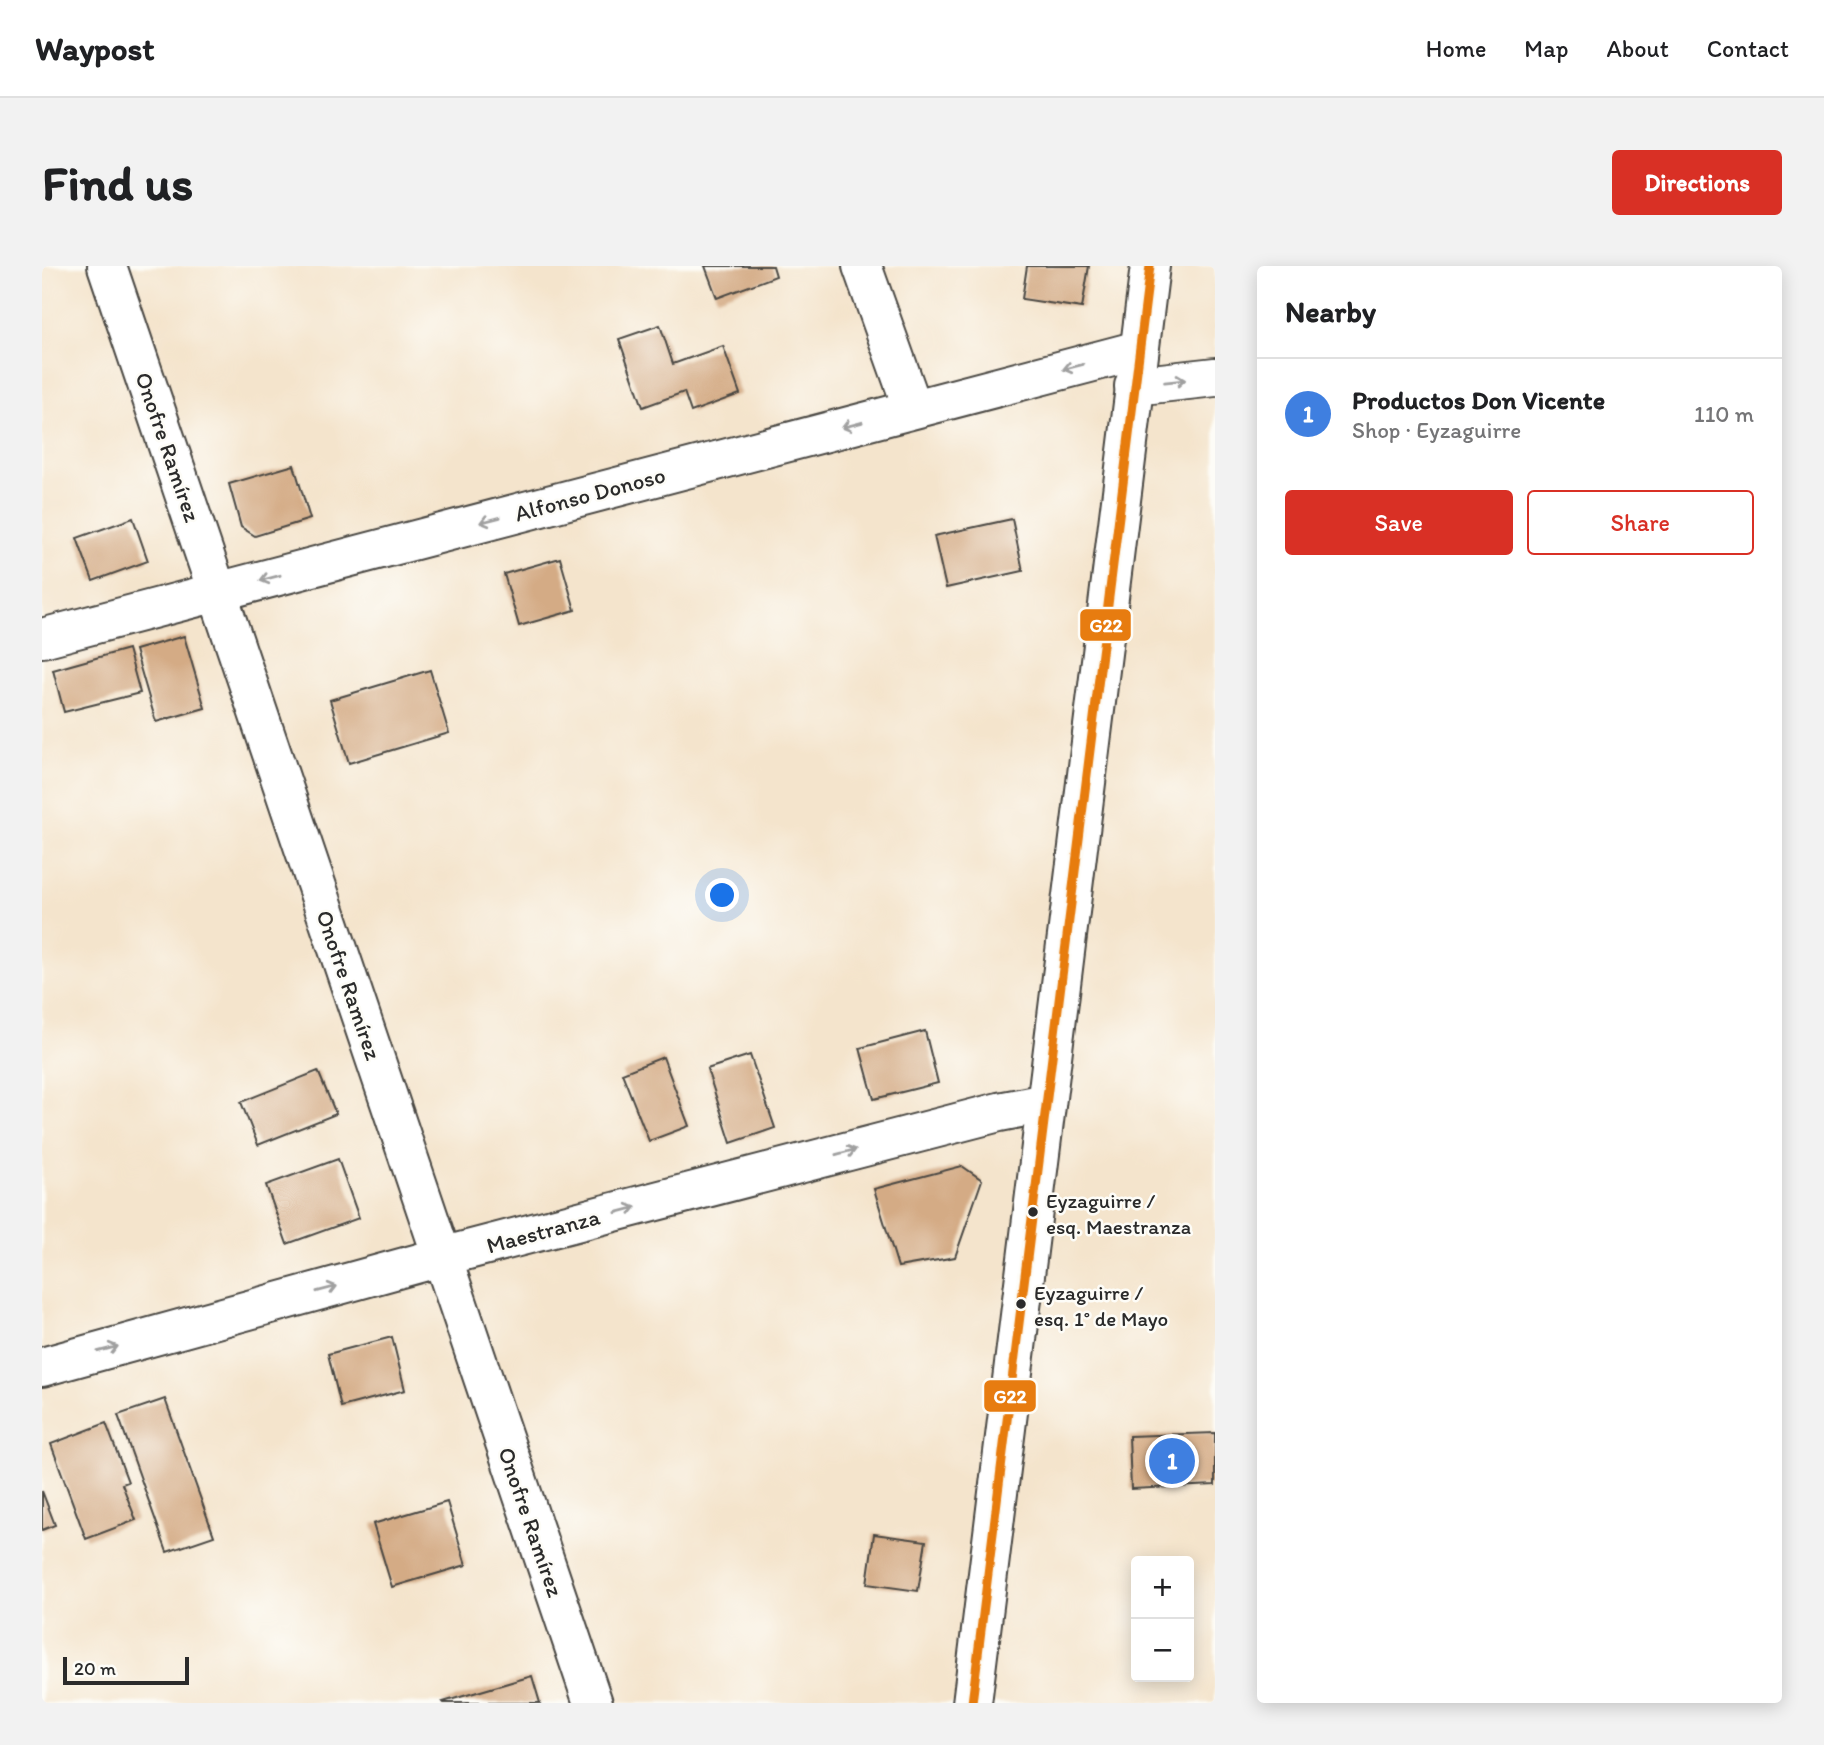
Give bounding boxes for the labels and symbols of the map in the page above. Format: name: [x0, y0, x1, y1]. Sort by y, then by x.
one-way arrow: [1062, 361, 1084, 374]
street label: Onofre Ramírez: [129, 368, 207, 526]
one-way arrow: [1163, 375, 1185, 388]
one-way arrow: [842, 419, 864, 432]
street label: Alfonso Donoso: [512, 460, 668, 528]
one-way arrow: [479, 514, 502, 527]
one-way arrow: [259, 572, 282, 585]
line badge: G22: [1079, 608, 1132, 642]
text: G22: [1089, 614, 1123, 637]
your location: [705, 878, 739, 912]
street label: Onofre Ramírez: [310, 906, 388, 1064]
one-way arrow: [834, 1145, 857, 1158]
place label: Eyzaguirre / esq. Maestranza: [1046, 1188, 1191, 1239]
street label: Maestranza: [483, 1202, 603, 1260]
one-way arrow: [614, 1203, 637, 1216]
marker: Eyzaguirre / esq. Maestranza: [1026, 1205, 1040, 1219]
place label: Eyzaguirre / esq. 1° de Mayo: [1034, 1280, 1168, 1331]
one-way arrow: [315, 1282, 338, 1295]
marker: Eyzaguirre / esq. 1° de Mayo: [1014, 1297, 1028, 1311]
one-way arrow: [97, 1342, 119, 1355]
line badge: G22: [983, 1379, 1037, 1413]
text: G22: [993, 1385, 1027, 1408]
pin: 1: [1149, 1435, 1195, 1487]
street label: Onofre Ramírez: [492, 1443, 570, 1601]
scale bar: [63, 1654, 189, 1686]

